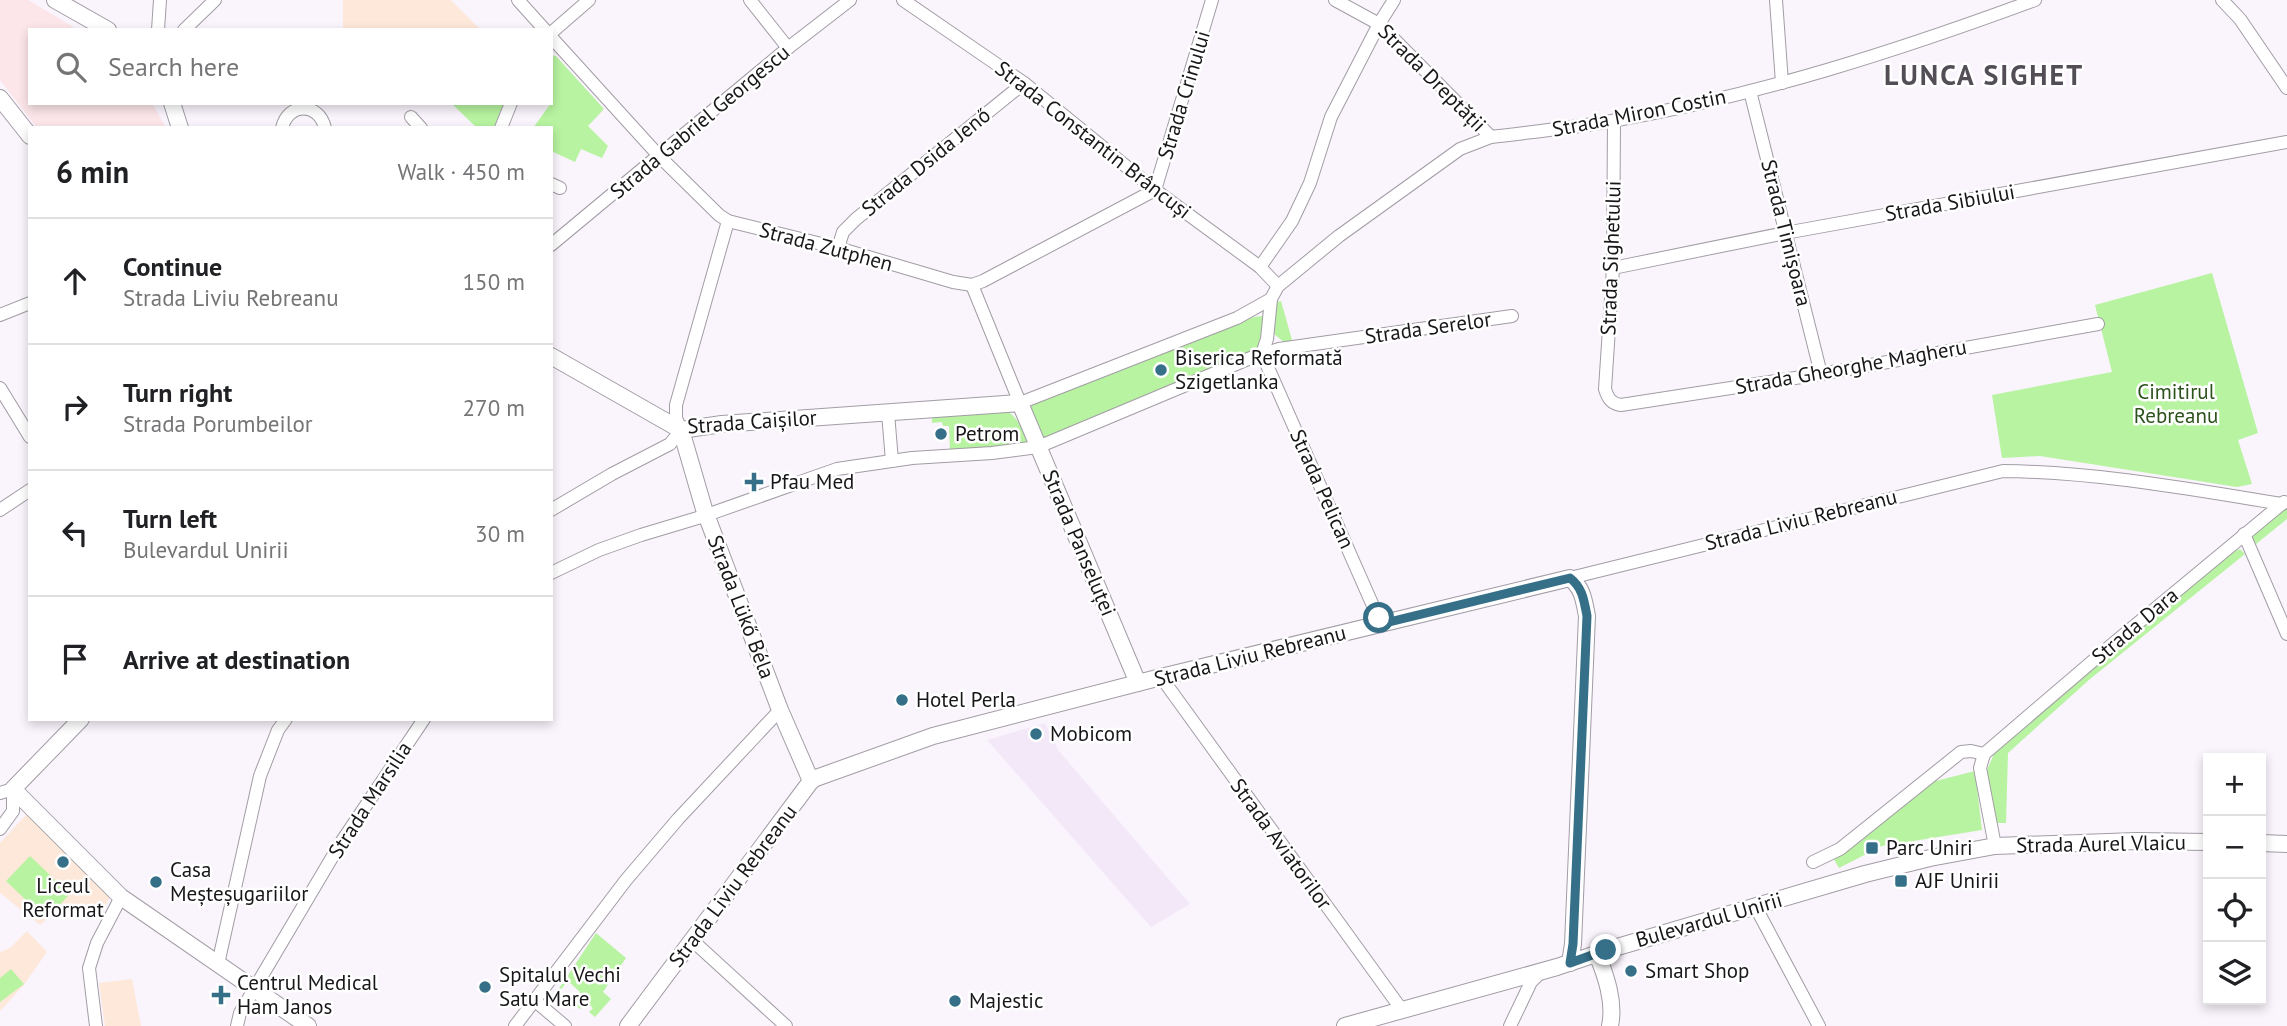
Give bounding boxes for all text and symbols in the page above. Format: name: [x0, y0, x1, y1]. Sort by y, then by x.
street label: Strada Dreptății: [1373, 18, 1492, 137]
street label: Strada Crinului: [1151, 27, 1216, 163]
search box: [28, 28, 553, 105]
street label: Strada Gabriel Georgescu: [604, 39, 795, 205]
icon: search: [52, 48, 90, 86]
text: Search here: [108, 50, 239, 83]
street label: Strada Constantin Brâncuși: [990, 55, 1197, 225]
district label: LUNCA SIGHET: [1884, 56, 2084, 93]
street label: Strada Miron Costin: [1550, 82, 1728, 143]
street label: Strada Dsida Jenő: [856, 101, 996, 222]
text: 6 min: [56, 152, 129, 191]
text: Walk · 450 m: [398, 157, 525, 186]
street label: Strada Timișoara: [1755, 157, 1818, 309]
street label: Strada Sibiului: [1883, 178, 2017, 227]
street label: Strada Sighetului: [1594, 180, 1627, 336]
street label: Strada Zutphen: [756, 216, 896, 277]
text: Continue: [123, 250, 222, 283]
icon: ahead: [56, 262, 94, 300]
text: 150 m: [463, 267, 525, 296]
text: Strada Liviu Rebreanu: [123, 283, 339, 312]
street label: Strada Serelor: [1363, 305, 1493, 350]
street label: Strada Gheorghe Magheru: [1733, 333, 1969, 400]
place label: Biserica Reformată Szigetlanka: [1175, 344, 1343, 395]
marker: Biserica Reformată Szigetlanka: [1153, 362, 1169, 378]
text: Turn right: [123, 376, 232, 409]
park label: Cimitirul Rebreanu: [2134, 378, 2218, 429]
icon: right: [56, 388, 94, 426]
text: 270 m: [463, 393, 525, 422]
street label: Strada Caișilor: [686, 404, 818, 439]
text: Strada Porumbeilor: [123, 409, 313, 438]
place label: Petrom: [955, 420, 1019, 447]
street label: Strada Pelican: [1284, 425, 1361, 553]
marker: Petrom: [933, 426, 949, 442]
street label: Strada Panseluței: [1037, 466, 1122, 620]
place label: Pfau Med: [770, 468, 854, 495]
marker: Pfau Med: [744, 472, 764, 492]
street label: Strada Liviu Rebreanu: [1702, 483, 1900, 556]
text: Turn left: [123, 502, 217, 535]
icon: left: [56, 514, 94, 552]
text: 30 m: [475, 519, 525, 548]
street label: Strada Lükő Béla: [702, 531, 781, 682]
text: Bulevardul Unirii: [123, 535, 289, 564]
street label: Strada Dara: [2086, 582, 2184, 670]
route start: [1363, 602, 1394, 633]
street label: Strada Liviu Rebreanu: [1151, 619, 1349, 692]
icon: arrive: [56, 640, 94, 678]
text: Arrive at destination: [123, 643, 350, 676]
place label: Hotel Perla: [916, 686, 1016, 713]
marker: Hotel Perla: [894, 692, 910, 708]
place label: Mobicom: [1050, 720, 1132, 747]
marker: Mobicom: [1028, 726, 1044, 742]
street label: Strada Marsilia: [322, 736, 417, 863]
map controls: [2203, 753, 2266, 1005]
button: +: [2203, 753, 2266, 816]
street label: Strada Aviatorilor: [1225, 773, 1338, 915]
street label: Strada Liviu Rebreanu: [663, 799, 803, 972]
button: −: [2203, 816, 2266, 879]
street label: Strada Aurel Vlaicu: [2016, 829, 2186, 858]
place label: Parc Uniri: [1886, 834, 1973, 861]
marker: Parc Uniri: [1864, 840, 1880, 856]
marker: Liceul Reformat: [55, 854, 71, 870]
place label: Casa Meșteșugariilor: [170, 856, 308, 907]
place label: AJF Unirii: [1915, 867, 1999, 894]
place label: Liceul Reformat: [22, 872, 104, 923]
marker: AJF Unirii: [1893, 873, 1909, 889]
marker: Casa Meșteșugariilor: [148, 874, 164, 890]
button: locate: [2203, 879, 2266, 942]
street label: Bulevardul Unirii: [1632, 886, 1785, 953]
route end: [1590, 934, 1621, 965]
button: layers: [2203, 942, 2266, 1005]
place label: Smart Shop: [1645, 957, 1749, 984]
place label: Spitalul Vechi Satu Mare: [499, 961, 621, 1012]
marker: Smart Shop: [1623, 963, 1639, 979]
place label: Centrul Medical Ham Janos: [237, 969, 378, 1020]
marker: Spitalul Vechi Satu Mare: [477, 979, 493, 995]
marker: Centrul Medical Ham Janos: [211, 985, 231, 1005]
place label: Majestic: [969, 987, 1043, 1014]
marker: Majestic: [947, 993, 963, 1009]

